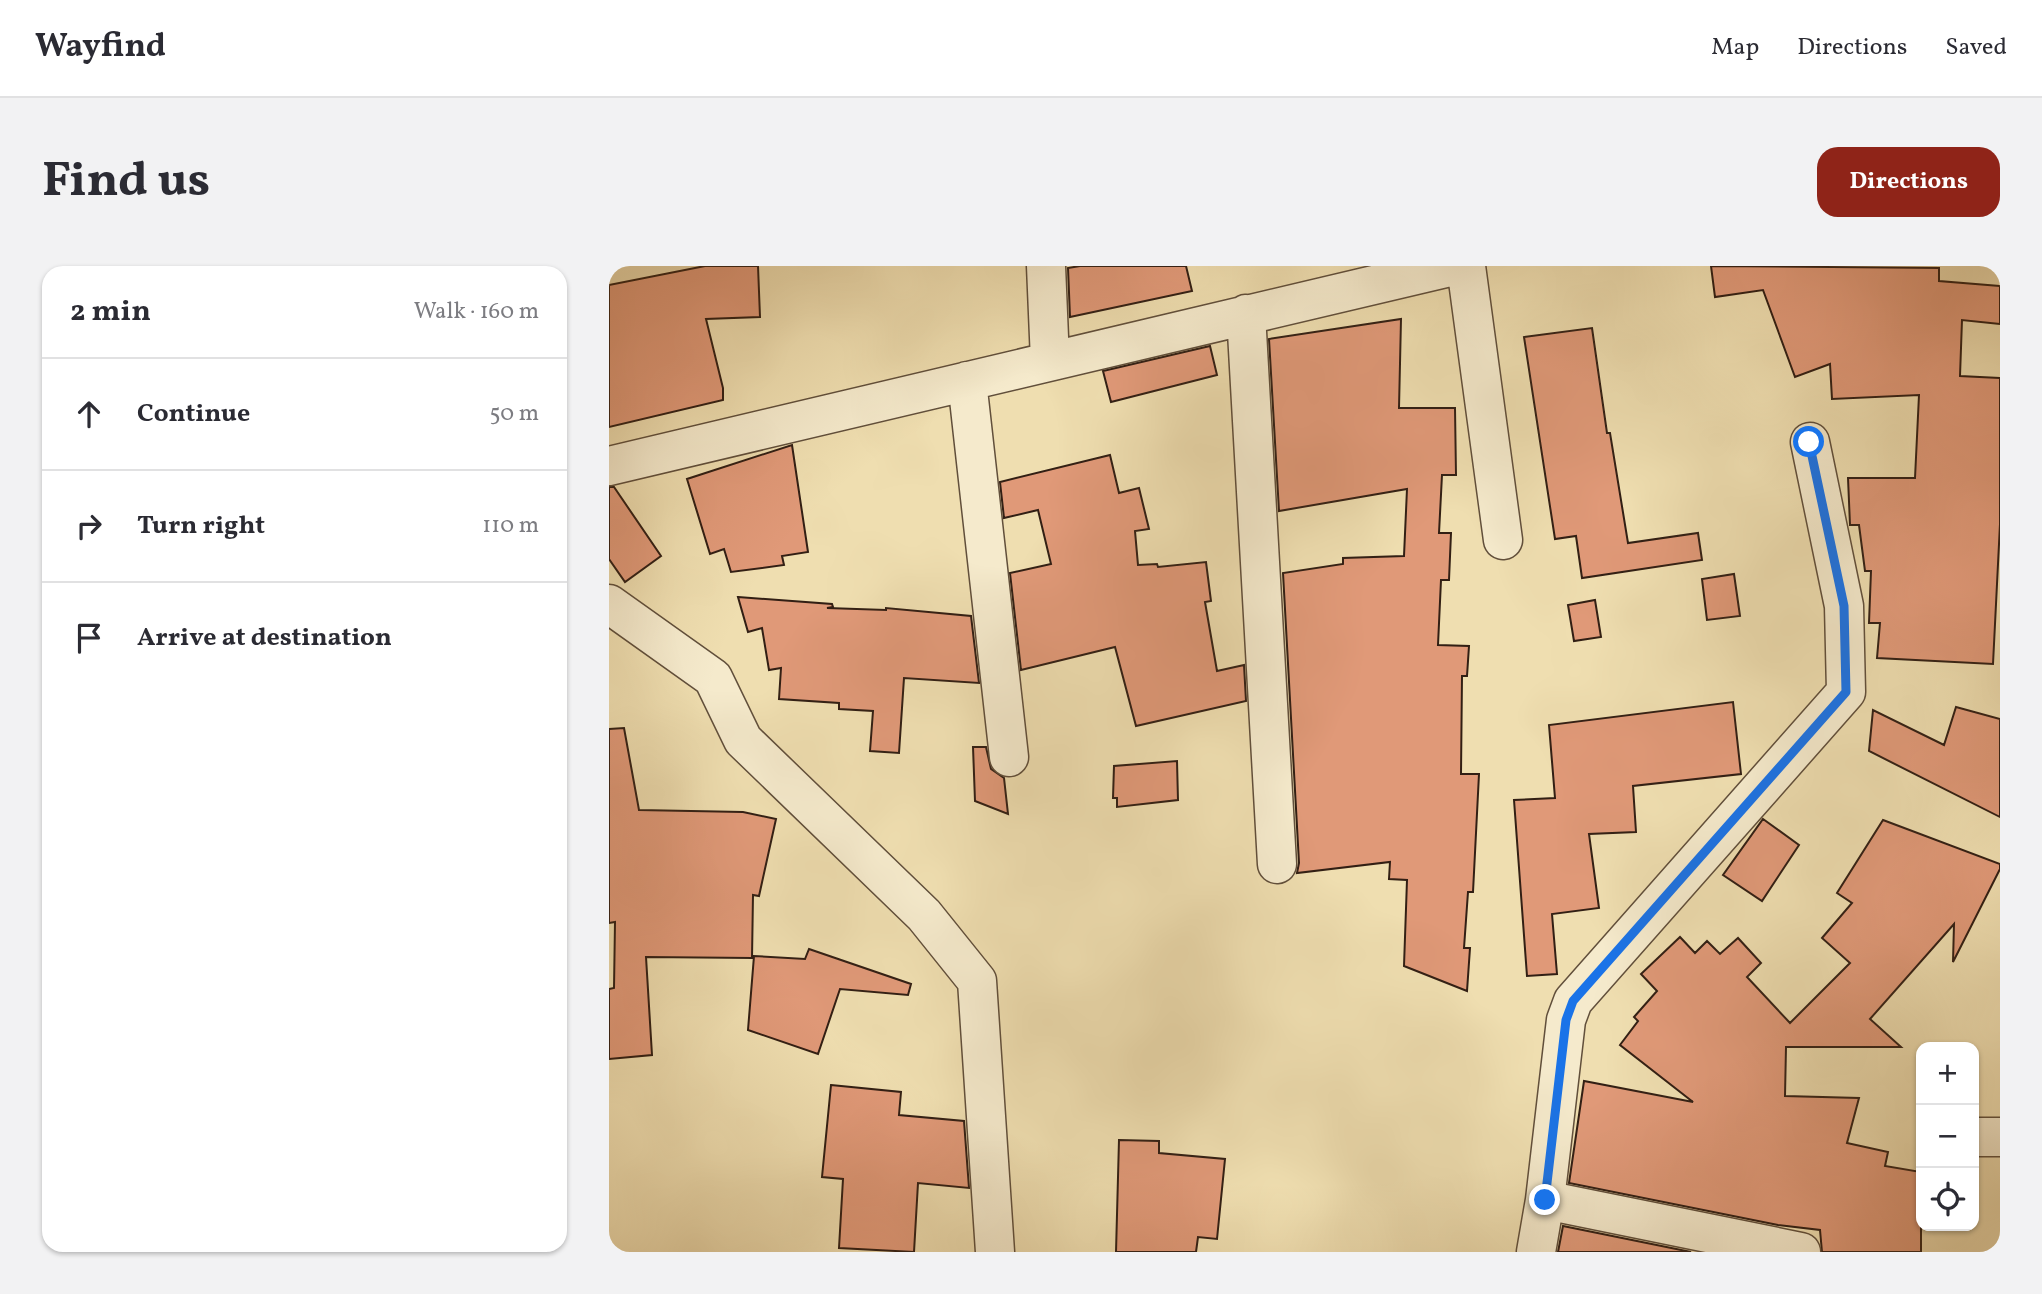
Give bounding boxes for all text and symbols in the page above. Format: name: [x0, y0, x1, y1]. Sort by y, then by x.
text: Wayfind: [35, 25, 166, 71]
text: Map: [1711, 31, 1759, 65]
text: Directions: [1797, 31, 1907, 65]
text: Saved: [1945, 31, 2007, 65]
button: Directions: [1817, 147, 2000, 217]
text: Find us: [42, 148, 210, 217]
text: 2 min: [70, 291, 151, 333]
text: Walk · 160 m: [414, 296, 539, 328]
icon: ahead: [70, 395, 108, 433]
text: Continue: [137, 396, 250, 432]
text: 50 m: [490, 398, 539, 430]
route start: [1793, 426, 1824, 457]
icon: right: [70, 507, 108, 545]
text: Turn right: [137, 508, 265, 544]
text: 110 m: [482, 510, 539, 542]
icon: arrive: [70, 619, 108, 657]
text: Arrive at destination: [137, 620, 392, 656]
map controls: [1916, 1042, 1979, 1231]
button: +: [1916, 1042, 1979, 1105]
button: −: [1916, 1105, 1979, 1168]
button: locate: [1916, 1168, 1979, 1231]
route end: [1529, 1184, 1560, 1215]

